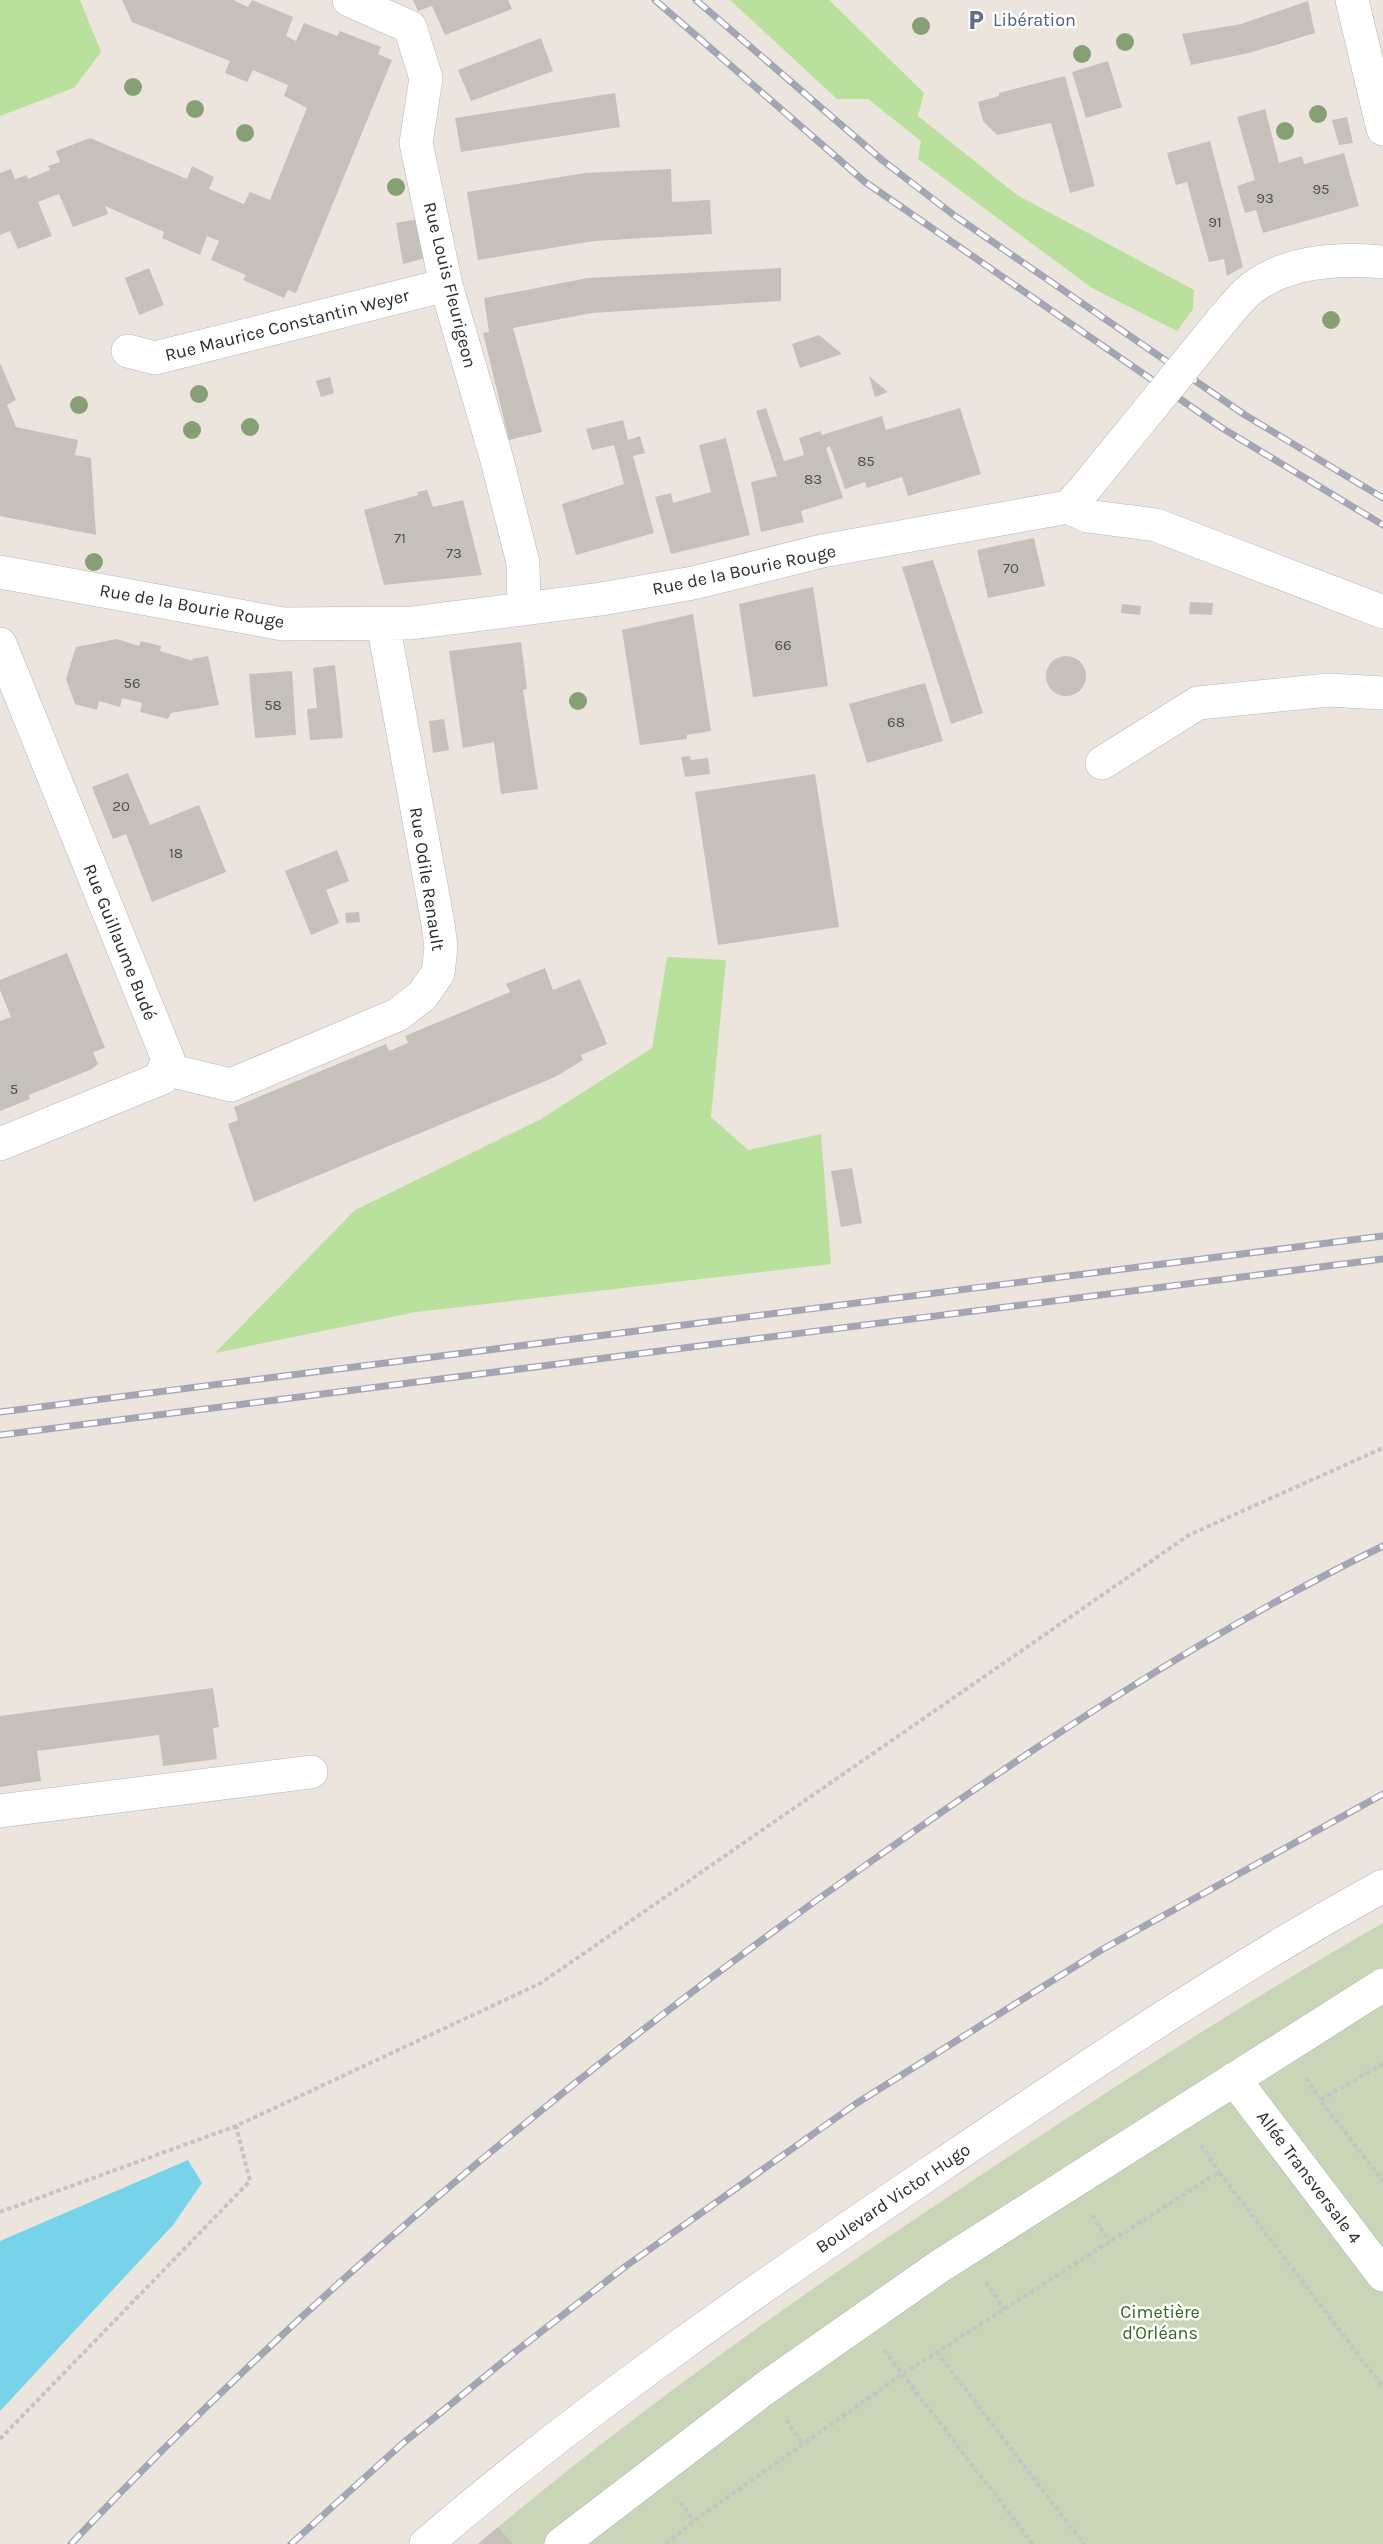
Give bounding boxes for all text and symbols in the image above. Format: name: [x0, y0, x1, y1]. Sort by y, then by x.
parking icon: Libération: [964, 8, 988, 32]
place label: Libération: [993, 9, 1076, 31]
house number: 95: [1312, 180, 1330, 198]
house number: 93: [1256, 189, 1274, 207]
street label: Rue Louis Fleurigeon: [419, 200, 481, 370]
house number: 91: [1208, 213, 1222, 231]
street label: Rue Maurice Constantin Weyer: [163, 284, 412, 366]
house number: 85: [857, 452, 875, 470]
house number: 83: [804, 470, 822, 488]
house number: 71: [394, 529, 406, 547]
street label: Rue de la Bourie Rouge: [650, 540, 838, 600]
house number: 73: [446, 544, 462, 562]
house number: 70: [1003, 559, 1019, 577]
street label: Rue de la Bourie Rouge: [98, 579, 286, 633]
house number: 66: [774, 636, 792, 654]
house number: 56: [123, 674, 141, 692]
house number: 58: [264, 696, 282, 714]
house number: 68: [887, 713, 905, 731]
house number: 20: [112, 797, 130, 815]
street label: Rue Odile Renault: [405, 805, 449, 953]
house number: 18: [169, 844, 183, 862]
street label: Rue Guillaume Budé: [79, 861, 161, 1023]
house number: 5: [10, 1080, 18, 1098]
street label: Allée Transversale 4: [1252, 2106, 1366, 2248]
street label: Boulevard Victor Hugo: [812, 2138, 974, 2258]
park label: Cimetière d'Orléans: [1120, 2301, 1200, 2344]

